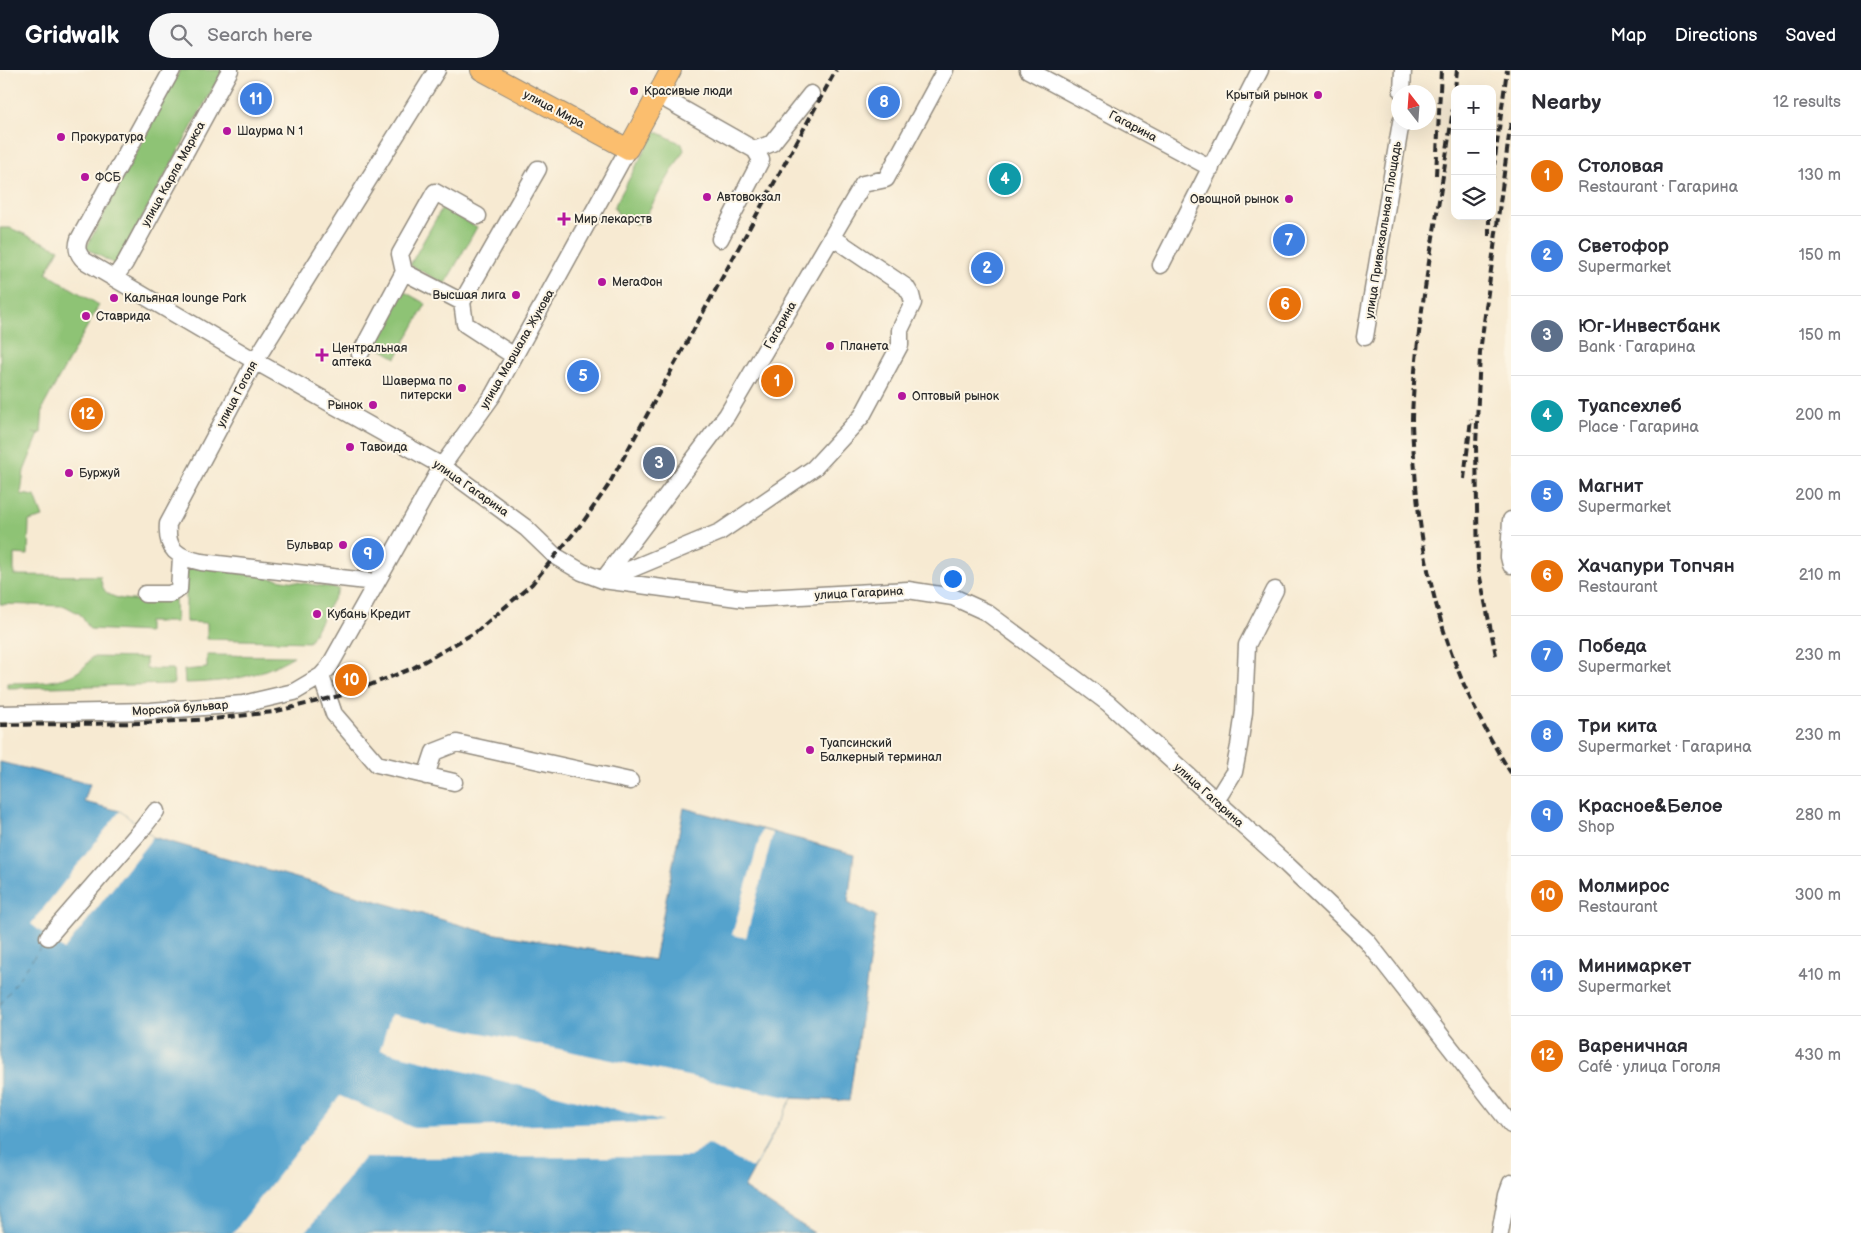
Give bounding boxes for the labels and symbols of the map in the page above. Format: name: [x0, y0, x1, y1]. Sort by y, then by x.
pin: 11: [240, 80, 272, 118]
pin: 8: [868, 83, 900, 121]
place label: Красивые люди: [644, 84, 732, 99]
marker: Красивые люди: [628, 85, 640, 97]
north arrow: [1391, 85, 1436, 130]
street label: улица Мира: [521, 87, 587, 132]
place label: Крытый рынок: [1226, 88, 1309, 103]
marker: Крытый рынок: [1312, 89, 1324, 101]
street label: Гагарина: [1106, 107, 1159, 145]
street label: улица Карла Маркса: [138, 119, 209, 230]
place label: Шаурма N 1: [237, 124, 303, 139]
marker: Шаурма N 1: [221, 125, 233, 137]
place label: Прокуратура: [71, 130, 144, 145]
marker: Прокуратура: [55, 131, 67, 143]
street label: улица Привокзальная Площадь: [1362, 140, 1405, 320]
pin: 4: [989, 160, 1021, 198]
place label: ФСБ: [95, 170, 121, 185]
marker: ФСБ: [79, 171, 91, 183]
place label: Автовокзал: [716, 190, 781, 205]
marker: Автовокзал: [701, 191, 713, 203]
place label: Овощной рынок: [1190, 192, 1280, 207]
marker: Овощной рынок: [1283, 193, 1295, 205]
place label: Мир лекарств: [574, 212, 653, 227]
marker: Мир лекарств: [558, 213, 570, 225]
pin: 7: [1273, 221, 1305, 259]
pin: 2: [971, 249, 1003, 287]
place label: МегаФон: [612, 275, 663, 290]
marker: МегаФон: [596, 276, 608, 288]
pin: 6: [1269, 285, 1301, 323]
street label: улица Маршала Жукова: [477, 287, 558, 412]
place label: Высшая лига: [433, 288, 506, 303]
marker: Высшая лига: [510, 289, 522, 301]
place label: Кальяная lounge Park: [124, 291, 246, 306]
marker: Кальяная lounge Park: [108, 292, 120, 304]
street label: Гагарина: [761, 299, 800, 352]
place label: Ставрида: [96, 309, 151, 324]
marker: Ставрида: [80, 310, 92, 322]
place label: Планета: [840, 339, 889, 354]
marker: Планета: [824, 340, 836, 352]
place label: Центральная аптека: [332, 341, 408, 370]
marker: Центральная аптека: [316, 349, 328, 361]
pin: 5: [567, 357, 599, 395]
street label: улица Гоголя: [214, 358, 261, 430]
pin: 1: [761, 362, 793, 400]
place label: Шаверма по питерски: [382, 374, 452, 403]
marker: Шаверма по питерски: [456, 382, 468, 394]
place label: Оптовый рынок: [912, 389, 1000, 404]
marker: Оптовый рынок: [896, 390, 908, 402]
pin: 12: [71, 395, 103, 433]
place label: Рынок: [327, 398, 364, 413]
marker: Рынок: [367, 399, 379, 411]
place label: Тавоида: [360, 440, 408, 455]
marker: Тавоида: [344, 441, 356, 453]
pin: 3: [643, 444, 675, 482]
street label: улица Гагарина: [430, 457, 511, 520]
place label: Буржуй: [79, 466, 120, 481]
marker: Буржуй: [63, 467, 75, 479]
pin: 9: [352, 535, 384, 573]
place label: Бульвар: [286, 538, 333, 553]
marker: Бульвар: [337, 539, 349, 551]
your location: [940, 566, 966, 592]
street label: улица Гагарина: [814, 584, 904, 603]
place label: Кубань Кредит: [327, 607, 411, 622]
marker: Кубань Кредит: [311, 608, 323, 620]
pin: 10: [335, 661, 367, 699]
street label: Морской бульвар: [131, 698, 229, 719]
place label: Туапсинский Балкерный терминал: [820, 736, 942, 765]
marker: Туапсинский Балкерный терминал: [804, 744, 816, 756]
street label: улица Гагарина: [1171, 760, 1247, 831]

